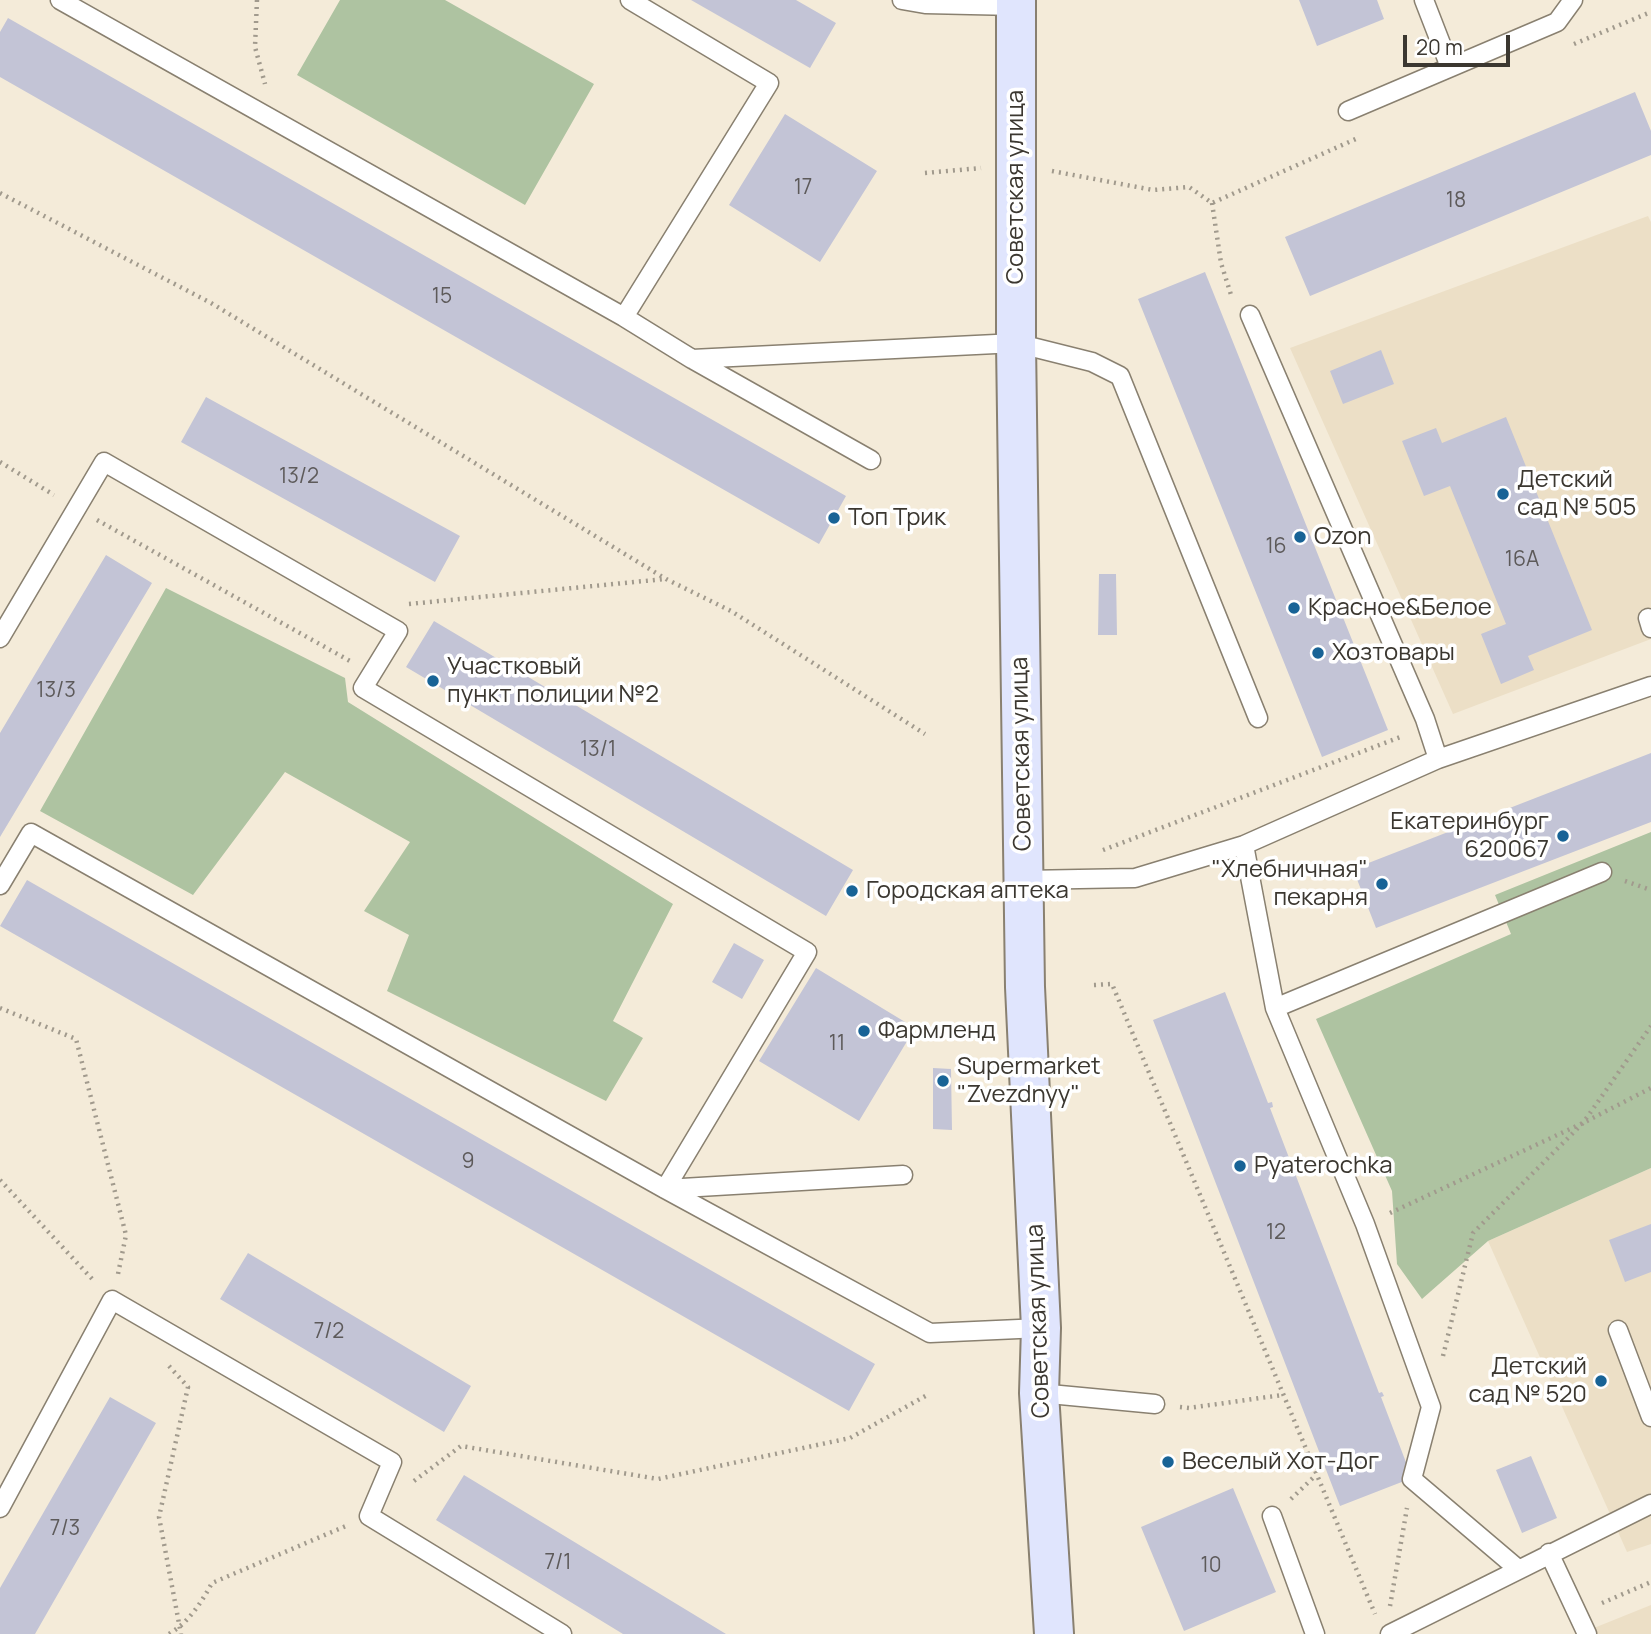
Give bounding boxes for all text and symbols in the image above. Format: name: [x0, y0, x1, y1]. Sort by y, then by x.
scale bar: [1406, 21, 1513, 65]
text: 20 m: [1416, 33, 1463, 61]
street label: Советская улица: [1002, 90, 1030, 284]
house number: 17: [794, 175, 812, 201]
house number: 18: [1446, 188, 1466, 214]
house number: 15: [432, 284, 452, 310]
house number: 13/2: [279, 464, 319, 490]
place label: Детский сад № 505: [1517, 466, 1636, 522]
marker: Детский сад № 505: [1495, 486, 1511, 502]
place label: Топ Трик: [848, 504, 946, 532]
marker: Топ Трик: [826, 510, 842, 526]
place label: Ozon: [1314, 523, 1372, 551]
marker: Ozon: [1292, 529, 1308, 545]
house number: 16: [1265, 534, 1287, 560]
house number: 16А: [1505, 547, 1539, 573]
place label: Красное&Белое: [1308, 594, 1492, 622]
marker: Красное&Белое: [1286, 600, 1302, 616]
place label: Хозтовары: [1332, 639, 1455, 667]
marker: Хозтовары: [1310, 645, 1326, 661]
place label: Участковый пункт полиции №2: [447, 653, 659, 709]
street label: Советская улица: [1006, 657, 1038, 851]
marker: Участковый пункт полиции №2: [425, 673, 441, 689]
house number: 13/3: [36, 678, 76, 704]
house number: 13/1: [580, 737, 616, 763]
place label: Екатеринбург 620067: [1390, 808, 1549, 864]
marker: Екатеринбург 620067: [1555, 828, 1571, 844]
place label: "Хлебничная" пекарня: [1212, 856, 1368, 912]
marker: "Хлебничная" пекарня: [1374, 876, 1390, 892]
place label: Городская аптека: [866, 877, 1069, 905]
marker: Городская аптека: [844, 883, 860, 899]
place label: Фармленд: [878, 1017, 996, 1045]
marker: Фармленд: [856, 1023, 872, 1039]
house number: 11: [829, 1031, 845, 1057]
place label: Supermarket "Zvezdnyy": [957, 1053, 1101, 1109]
marker: Supermarket "Zvezdnyy": [935, 1073, 951, 1089]
house number: 9: [461, 1149, 475, 1175]
place label: Pyaterochka: [1254, 1152, 1393, 1180]
marker: Pyaterochka: [1232, 1158, 1248, 1174]
house number: 12: [1266, 1220, 1286, 1246]
street label: Советская улица: [1021, 1223, 1057, 1419]
house number: 7/2: [314, 1319, 344, 1345]
place label: Детский сад № 520: [1468, 1353, 1587, 1409]
marker: Детский сад № 520: [1593, 1373, 1609, 1389]
place label: Веселый Хот-Дог: [1182, 1448, 1379, 1476]
marker: Веселый Хот-Дог: [1160, 1454, 1176, 1470]
house number: 7/3: [50, 1516, 80, 1542]
house number: 7/1: [545, 1550, 571, 1576]
house number: 10: [1201, 1553, 1221, 1579]

